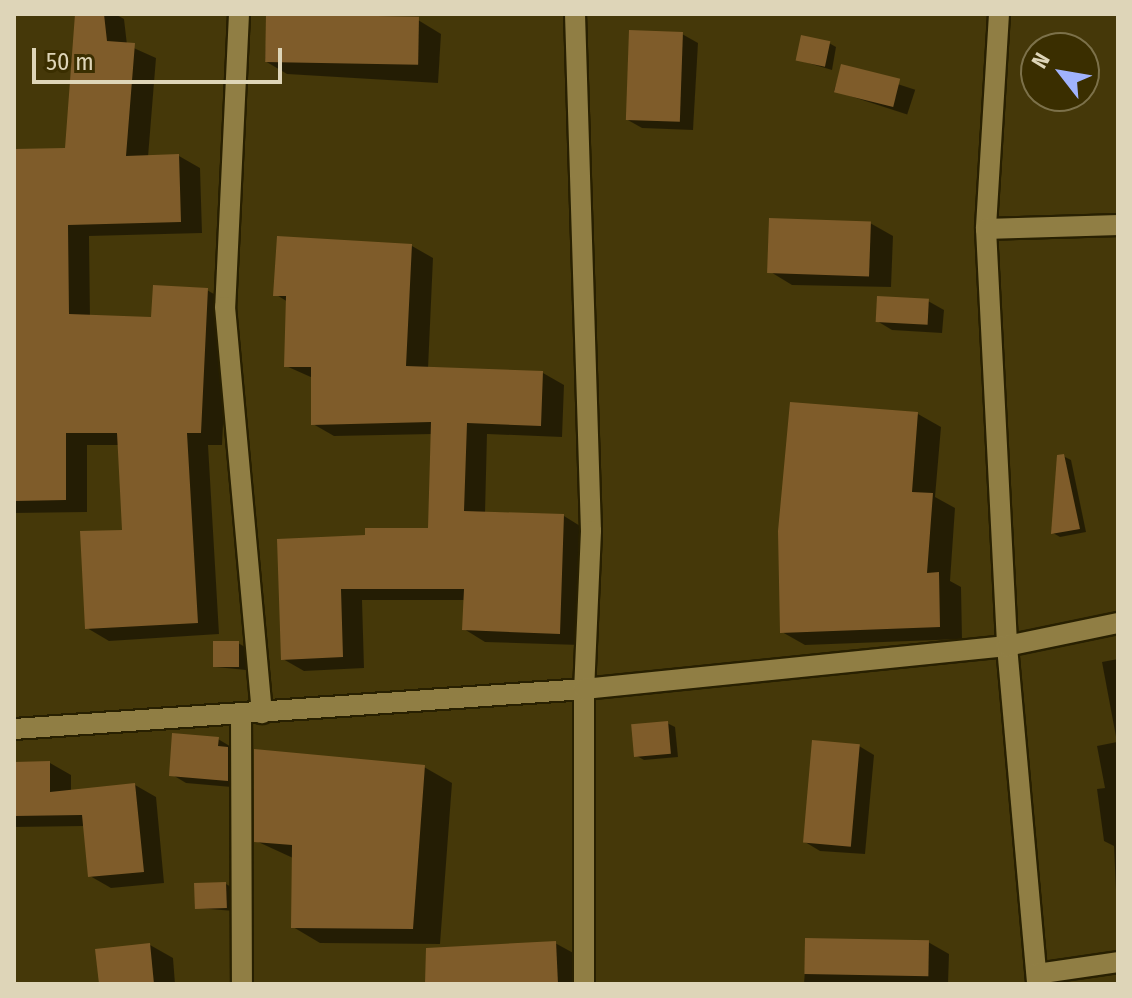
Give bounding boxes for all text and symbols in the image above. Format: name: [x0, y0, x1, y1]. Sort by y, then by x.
scale bar: [36, 32, 286, 82]
north arrow: [1020, 32, 1100, 112]
text: 50 m: [46, 48, 94, 76]
text: N: [1026, 48, 1056, 73]

